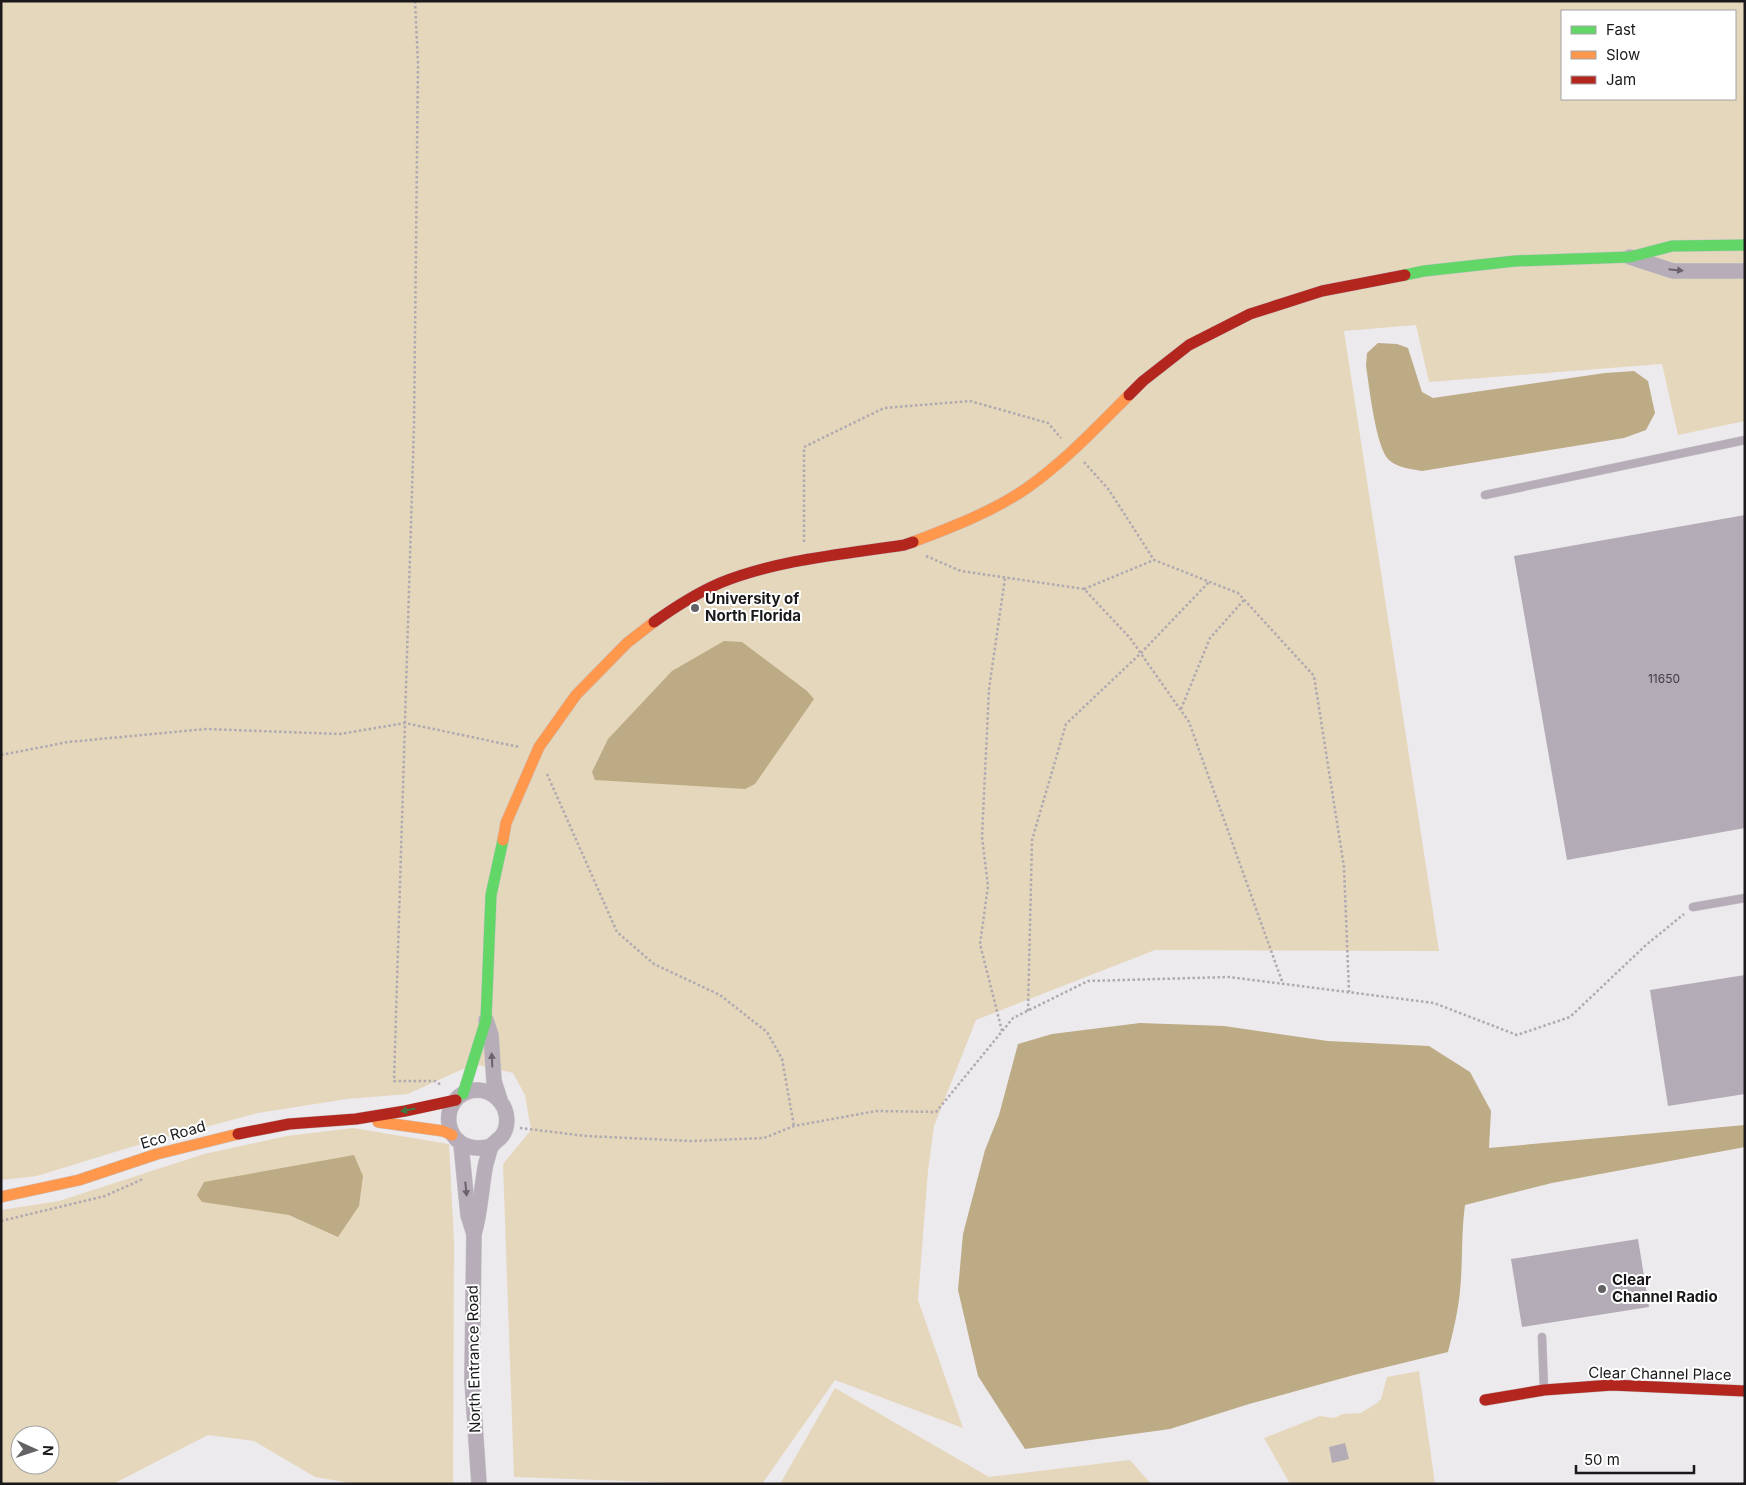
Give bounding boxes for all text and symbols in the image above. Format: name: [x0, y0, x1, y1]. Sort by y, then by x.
legend: [1561, 10, 1736, 100]
text: Fast: [1606, 20, 1636, 39]
text: Slow: [1606, 45, 1640, 64]
text: Jam: [1606, 70, 1636, 89]
one-way arrow: [1669, 266, 1685, 274]
place label: University of North Florida: [705, 589, 801, 625]
marker: University of North Florida: [689, 602, 701, 614]
house number: 11650: [1648, 671, 1680, 686]
one-way arrow: [488, 1052, 496, 1068]
one-way arrow: [400, 1107, 416, 1115]
street label: Eco Road: [138, 1116, 208, 1153]
one-way arrow: [462, 1182, 470, 1198]
place label: Clear Channel Radio: [1612, 1270, 1718, 1306]
marker: Clear Channel Radio: [1596, 1283, 1608, 1295]
street label: North Entrance Road: [463, 1285, 484, 1433]
street label: Clear Channel Place: [1588, 1363, 1732, 1384]
north arrow: [10, 1425, 60, 1475]
scale bar: [1576, 1442, 1694, 1474]
text: N: [40, 1445, 57, 1456]
text: 50 m: [1584, 1450, 1620, 1469]

